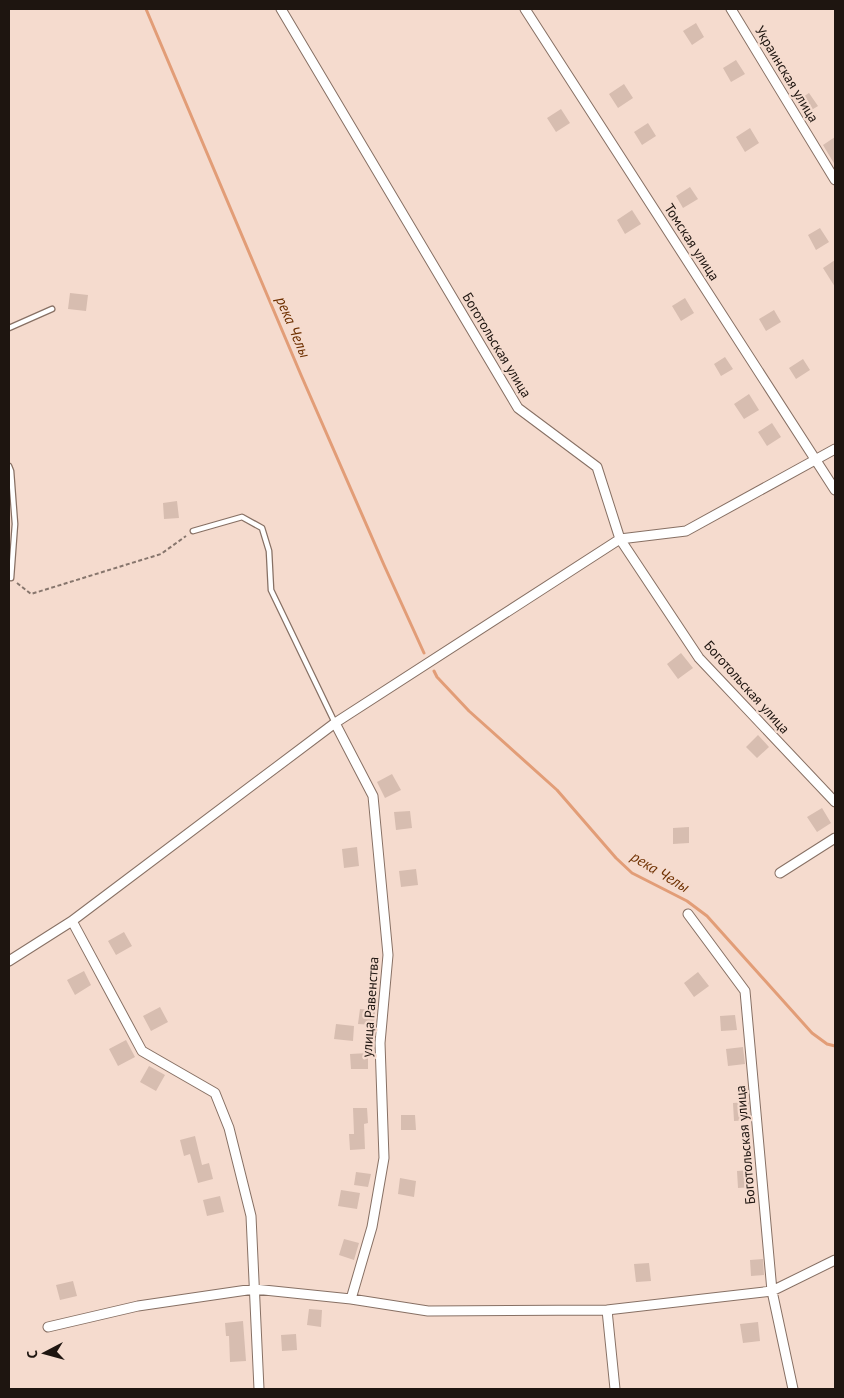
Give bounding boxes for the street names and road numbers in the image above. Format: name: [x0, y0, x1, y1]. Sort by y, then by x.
street label: Украинская улица: [751, 22, 823, 126]
street label: Томская улица: [660, 200, 724, 284]
street label: Боготольская улица: [458, 289, 536, 401]
street label: Боготольская улица: [700, 637, 794, 737]
street label: улица Равенства: [358, 956, 383, 1058]
street label: Боготольская улица: [731, 1085, 759, 1205]

